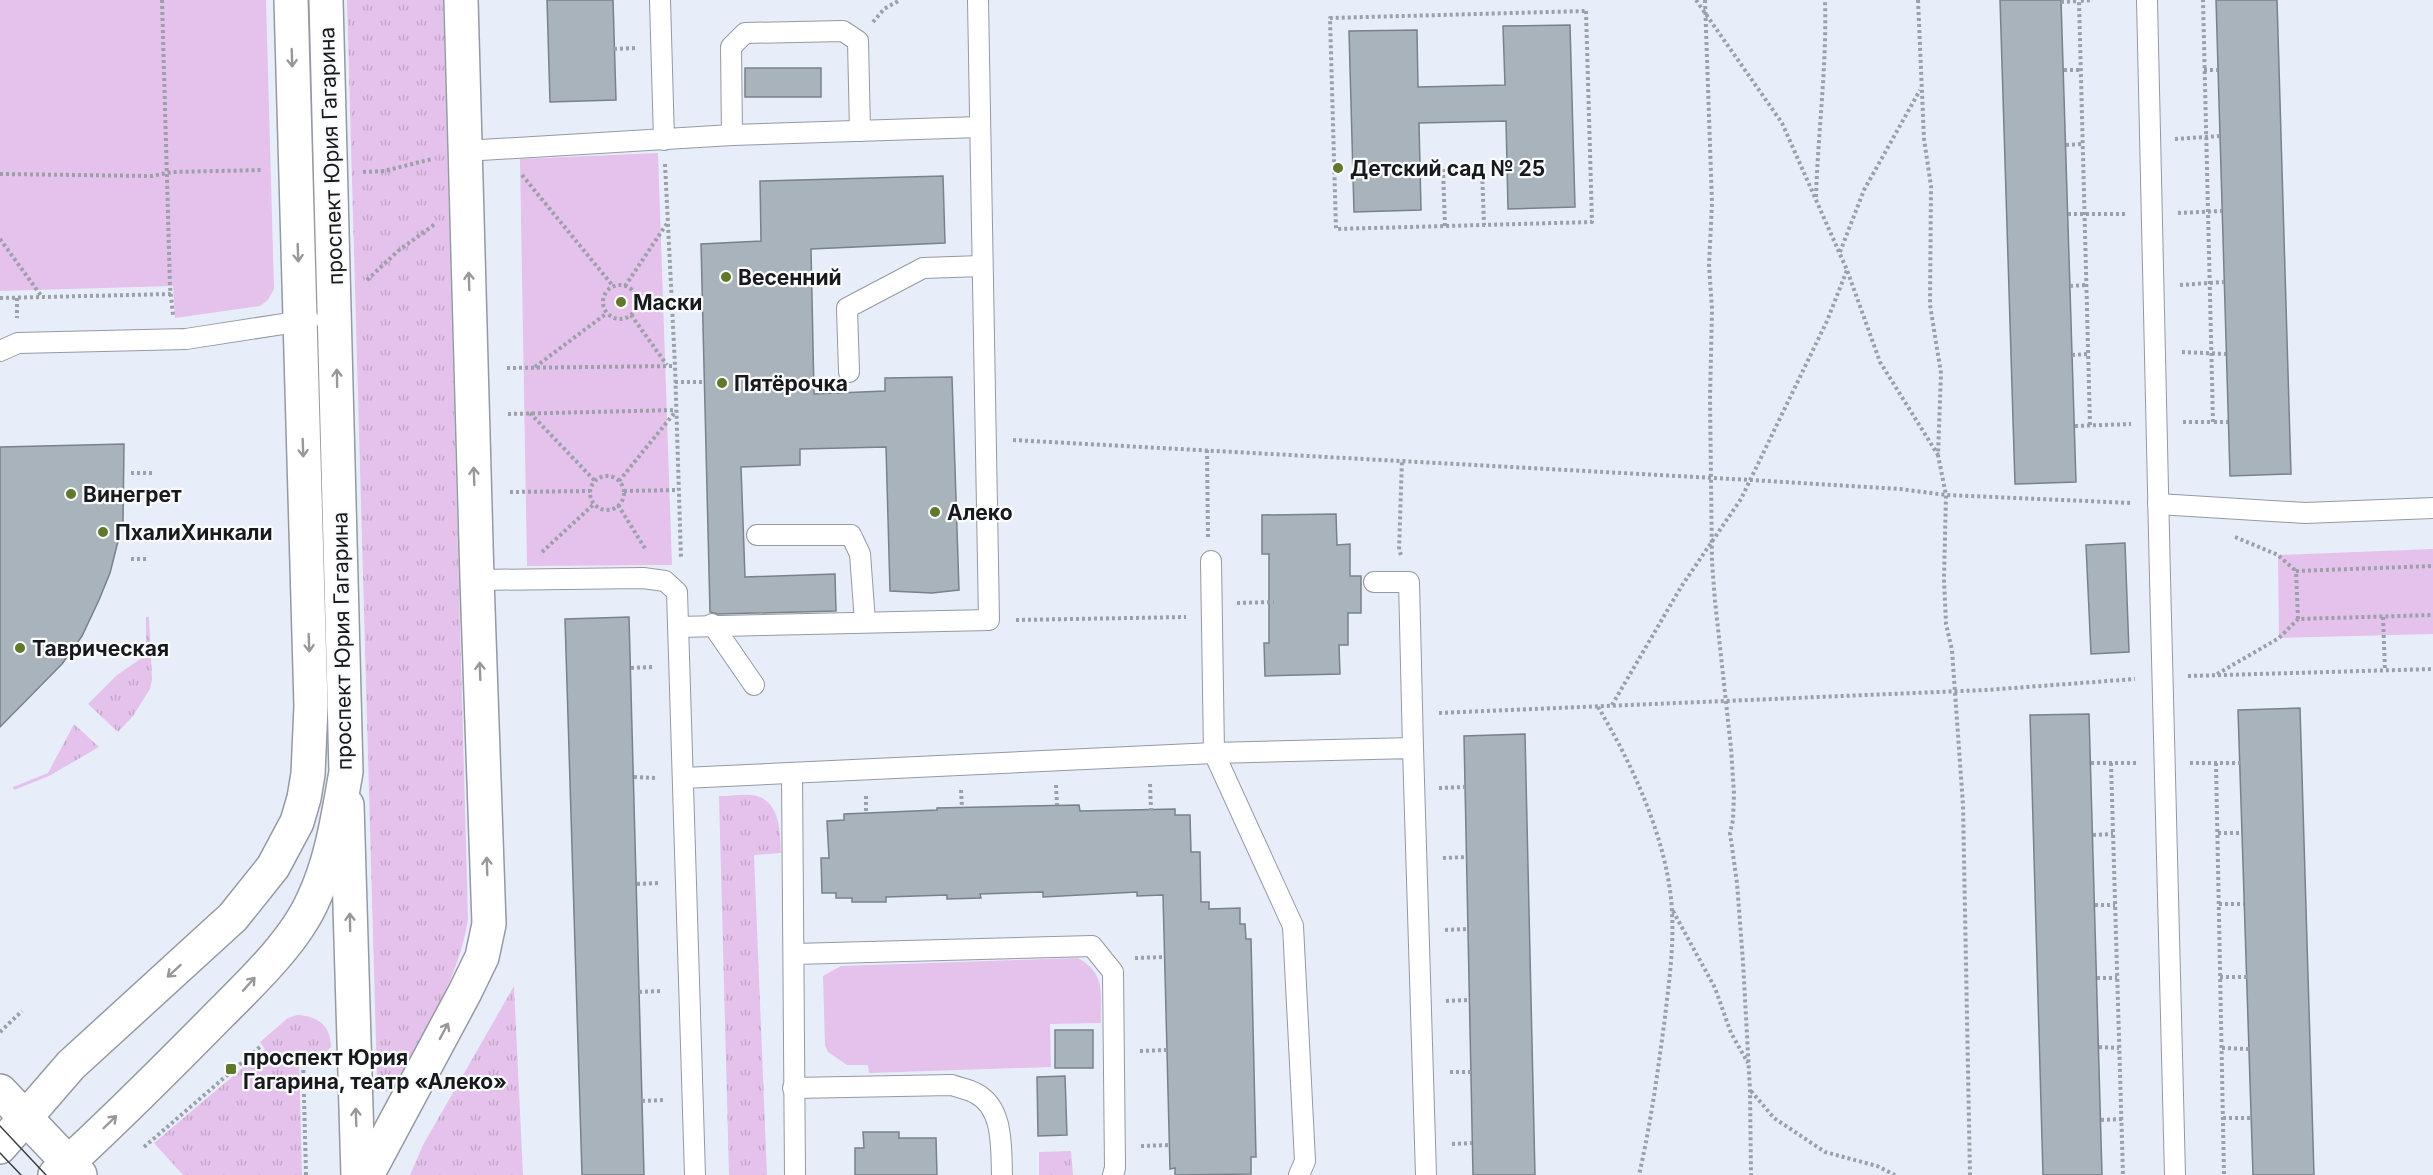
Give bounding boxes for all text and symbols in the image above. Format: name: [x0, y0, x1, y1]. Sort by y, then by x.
street label: проспект Юрия Гагарина: [314, 26, 348, 286]
one-way arrow: [287, 48, 298, 68]
place label: Детский сад № 25: [1350, 156, 1545, 181]
marker: Детский сад № 25: [1331, 161, 1345, 175]
one-way arrow: [292, 243, 304, 263]
place label: Весенний: [738, 265, 842, 290]
marker: Весенний: [719, 270, 733, 284]
one-way arrow: [463, 272, 474, 291]
place label: Маски: [633, 290, 702, 315]
marker: Маски: [614, 295, 628, 309]
one-way arrow: [331, 368, 342, 388]
place label: Пятёрочка: [734, 371, 848, 396]
marker: Пятёрочка: [715, 376, 729, 390]
one-way arrow: [298, 438, 309, 458]
one-way arrow: [468, 466, 480, 486]
place label: Винегрет: [83, 482, 182, 507]
marker: Винегрет: [64, 487, 78, 501]
place label: Алеко: [947, 500, 1013, 525]
marker: Алеко: [928, 505, 942, 519]
street label: проспект Юрия Гагарина: [327, 512, 357, 770]
place label: ПхалиХинкали: [115, 520, 273, 545]
marker: ПхалиХинкали: [96, 525, 110, 539]
one-way arrow: [303, 633, 315, 653]
place label: Таврическая: [32, 636, 169, 661]
marker: Таврическая: [13, 641, 27, 655]
one-way arrow: [474, 661, 486, 681]
one-way arrow: [481, 856, 493, 876]
one-way arrow: [344, 912, 356, 932]
one-way arrow: [167, 964, 182, 978]
one-way arrow: [242, 977, 256, 992]
one-way arrow: [439, 1022, 451, 1040]
place label: проспект Юрия Гагарина, театр «Алеко»: [243, 1045, 507, 1094]
marker: проспект Юрия Гагарина, театр «Алеко»: [224, 1062, 238, 1076]
one-way arrow: [350, 1107, 361, 1127]
one-way arrow: [103, 1115, 118, 1129]

